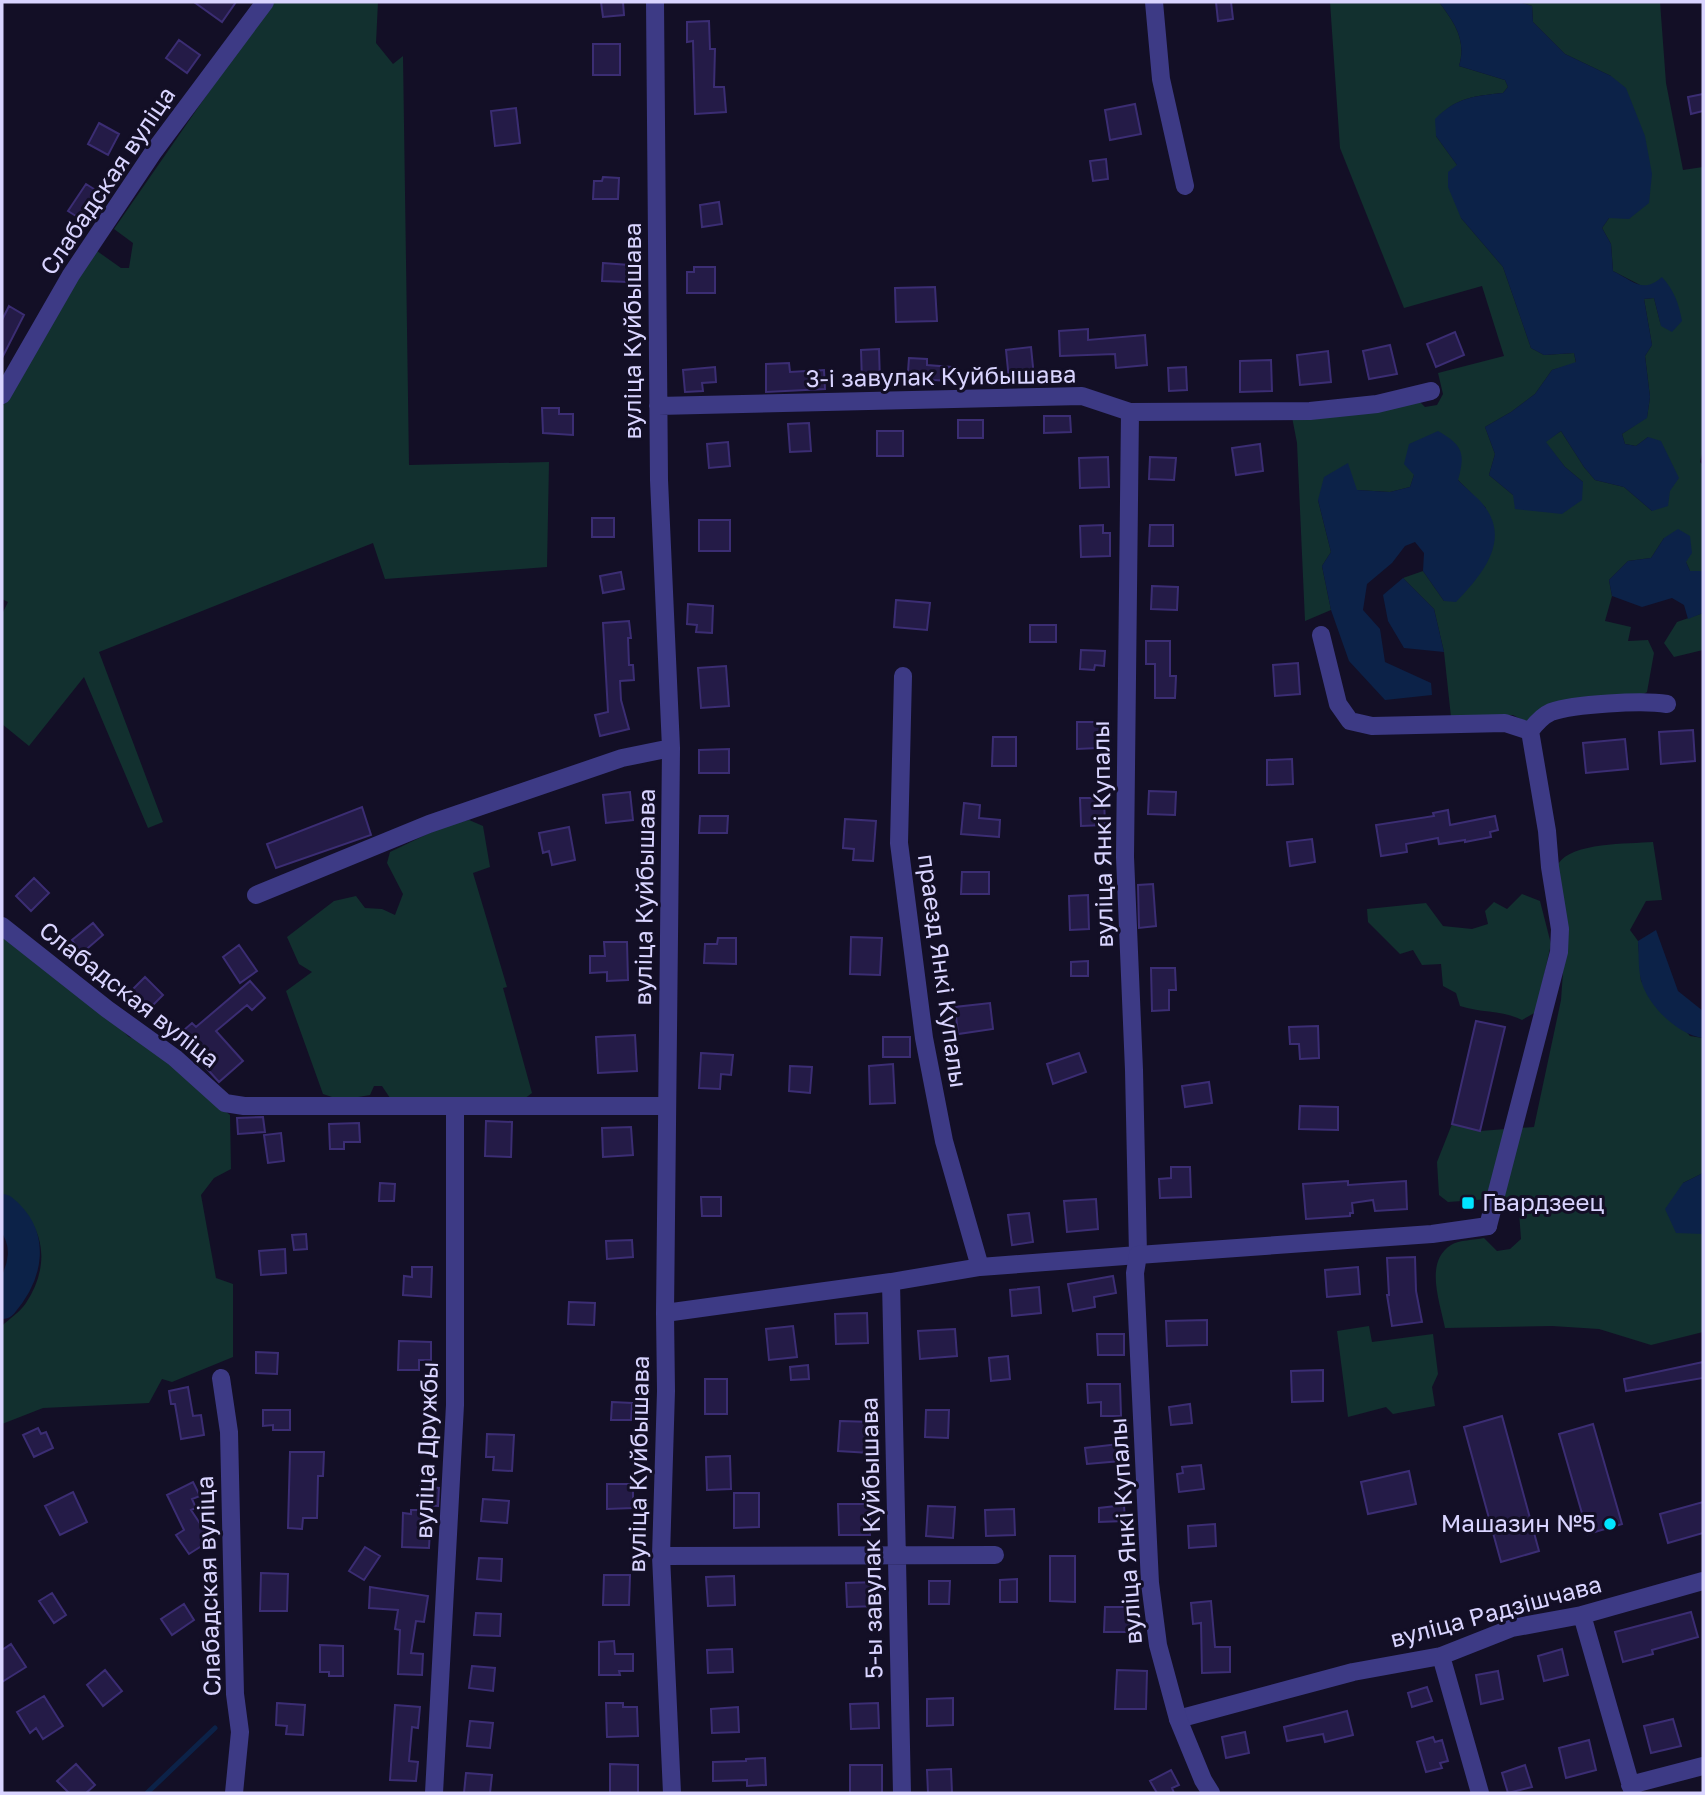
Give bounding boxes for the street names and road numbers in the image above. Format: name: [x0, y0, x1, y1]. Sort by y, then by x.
street label: Слабадская вуліца: [33, 81, 180, 280]
street label: вуліца Куйбышава: [617, 222, 646, 440]
street label: 3-і завулак Куйбышава: [805, 359, 1077, 392]
street label: вуліца Янкі Купалы: [1085, 720, 1118, 948]
street label: вуліца Куйбышава: [627, 788, 660, 1006]
street label: праезд Янкі Купалы: [913, 852, 974, 1090]
street label: Слабадская вуліца: [34, 914, 226, 1073]
street label: вуліца Куйбышава: [621, 1355, 654, 1573]
street label: вуліца Дружбы: [408, 1361, 443, 1539]
street label: 5-ы завулак Куйбышава: [854, 1397, 887, 1679]
street label: вуліца Янкі Купалы: [1102, 1417, 1147, 1645]
street label: Слабадская вуліца: [189, 1475, 226, 1697]
street label: вуліца Радзішчава: [1387, 1568, 1604, 1653]

